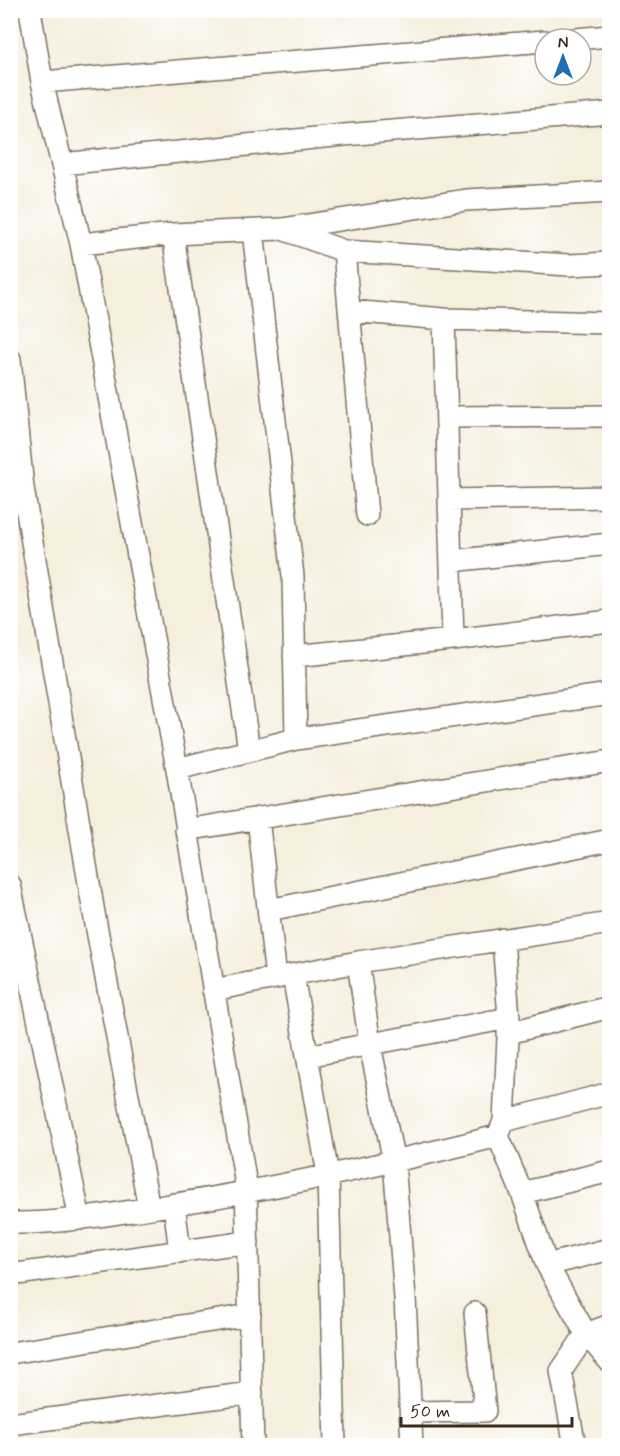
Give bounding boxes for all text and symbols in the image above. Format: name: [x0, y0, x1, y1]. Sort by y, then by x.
north arrow: [533, 27, 593, 87]
text: N: [558, 33, 568, 54]
scale bar: [401, 1390, 572, 1428]
text: 50 m: [410, 1400, 450, 1424]

